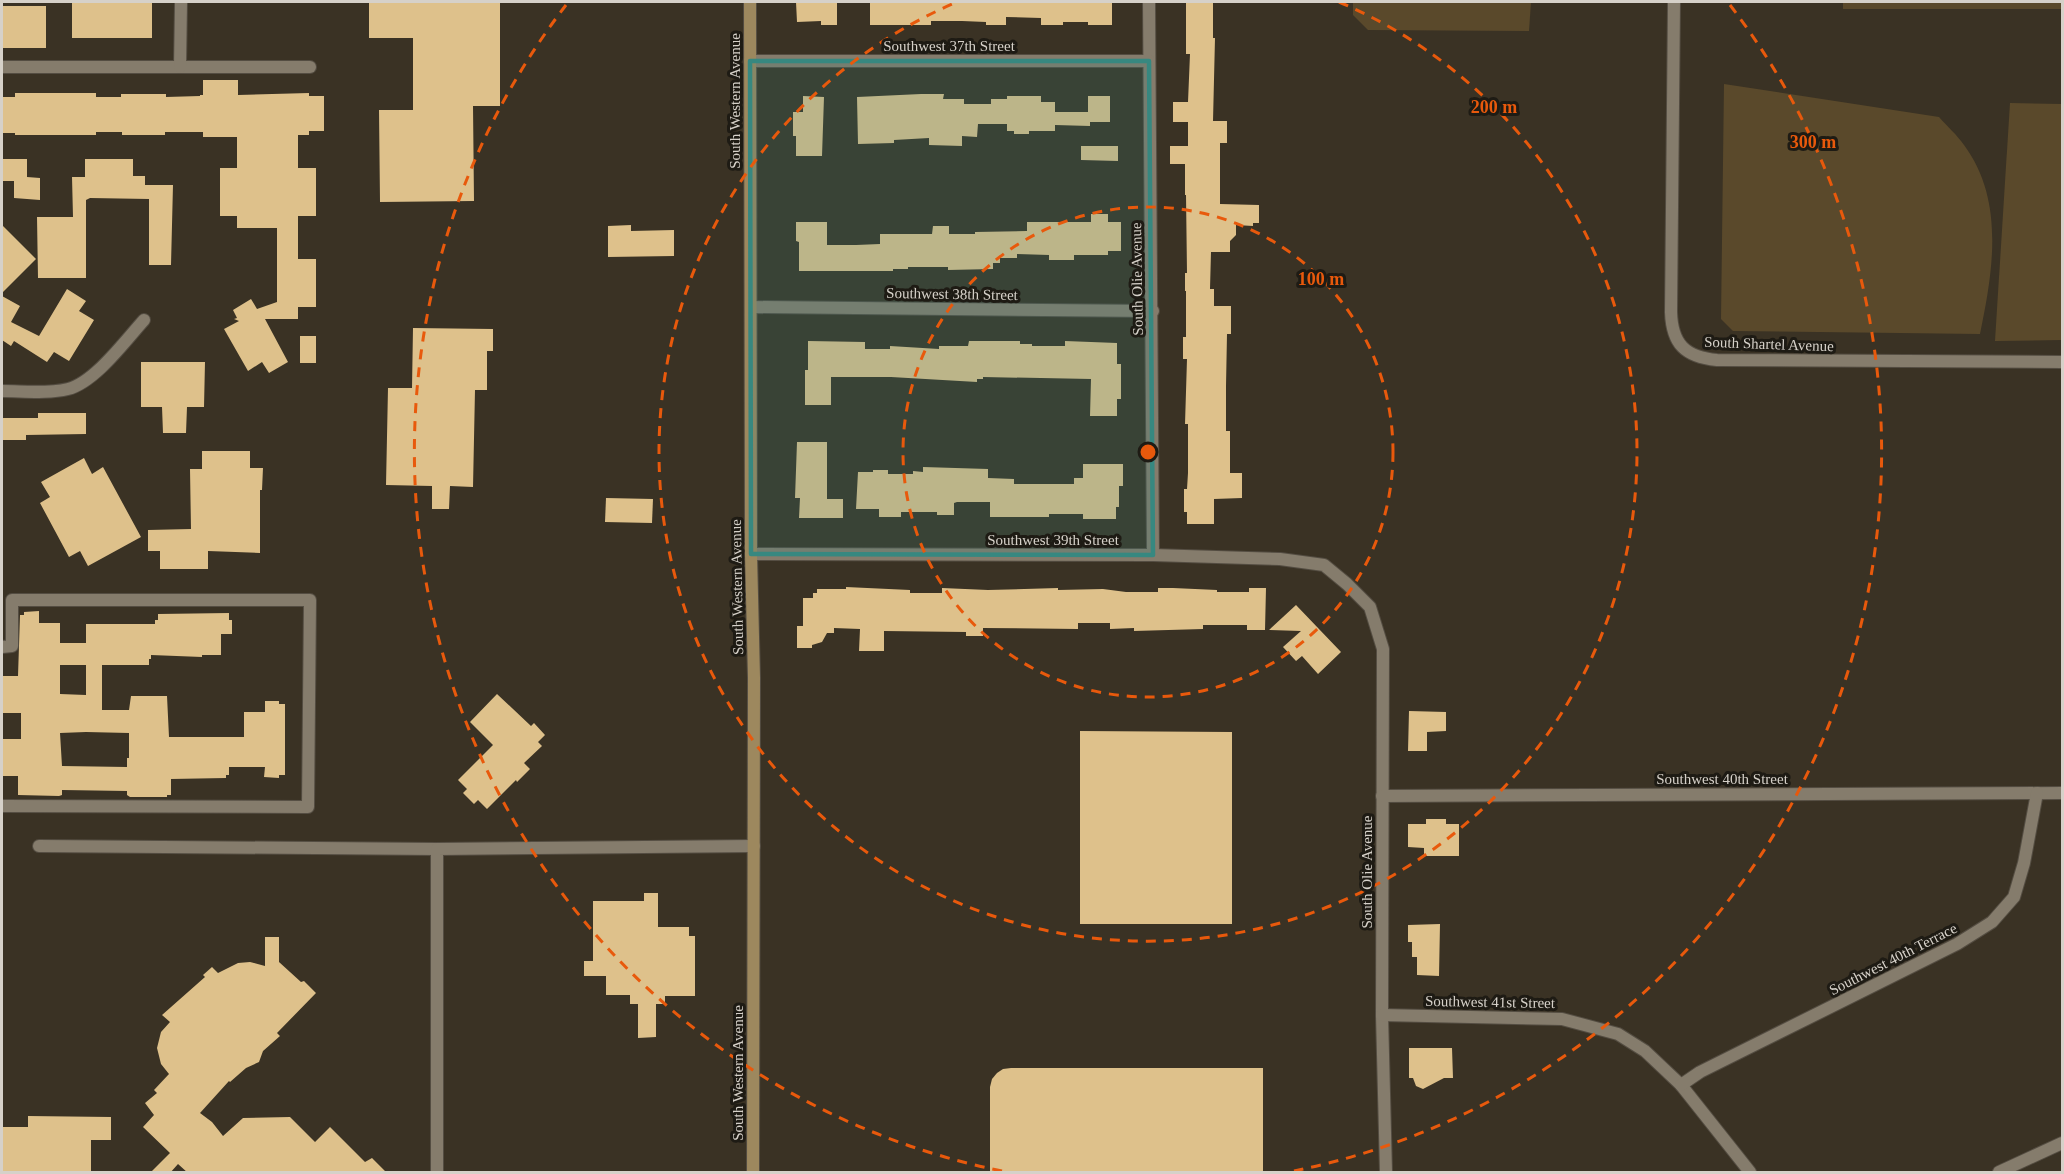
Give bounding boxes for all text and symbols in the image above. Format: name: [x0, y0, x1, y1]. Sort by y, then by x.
street label: South Western Avenue: [727, 33, 743, 169]
street label: Southwest 37th Street: [883, 38, 1016, 54]
text: 200 m: [1471, 97, 1517, 117]
text: 300 m: [1790, 132, 1836, 152]
street label: South Olie Avenue: [1128, 222, 1146, 336]
text: 100 m: [1298, 269, 1344, 289]
street label: Southwest 38th Street: [886, 285, 1019, 303]
street label: South Shartel Avenue: [1704, 334, 1834, 354]
centre of rings: [1138, 442, 1158, 462]
street label: South Western Avenue: [728, 519, 746, 655]
street label: Southwest 39th Street: [987, 532, 1120, 548]
street label: Southwest 40th Street: [1656, 771, 1789, 787]
street label: South Olie Avenue: [1359, 815, 1375, 929]
street label: Southwest 40th Terrace: [1826, 920, 1960, 998]
street label: Southwest 41st Street: [1425, 993, 1556, 1011]
street label: South Western Avenue: [730, 1005, 746, 1141]

